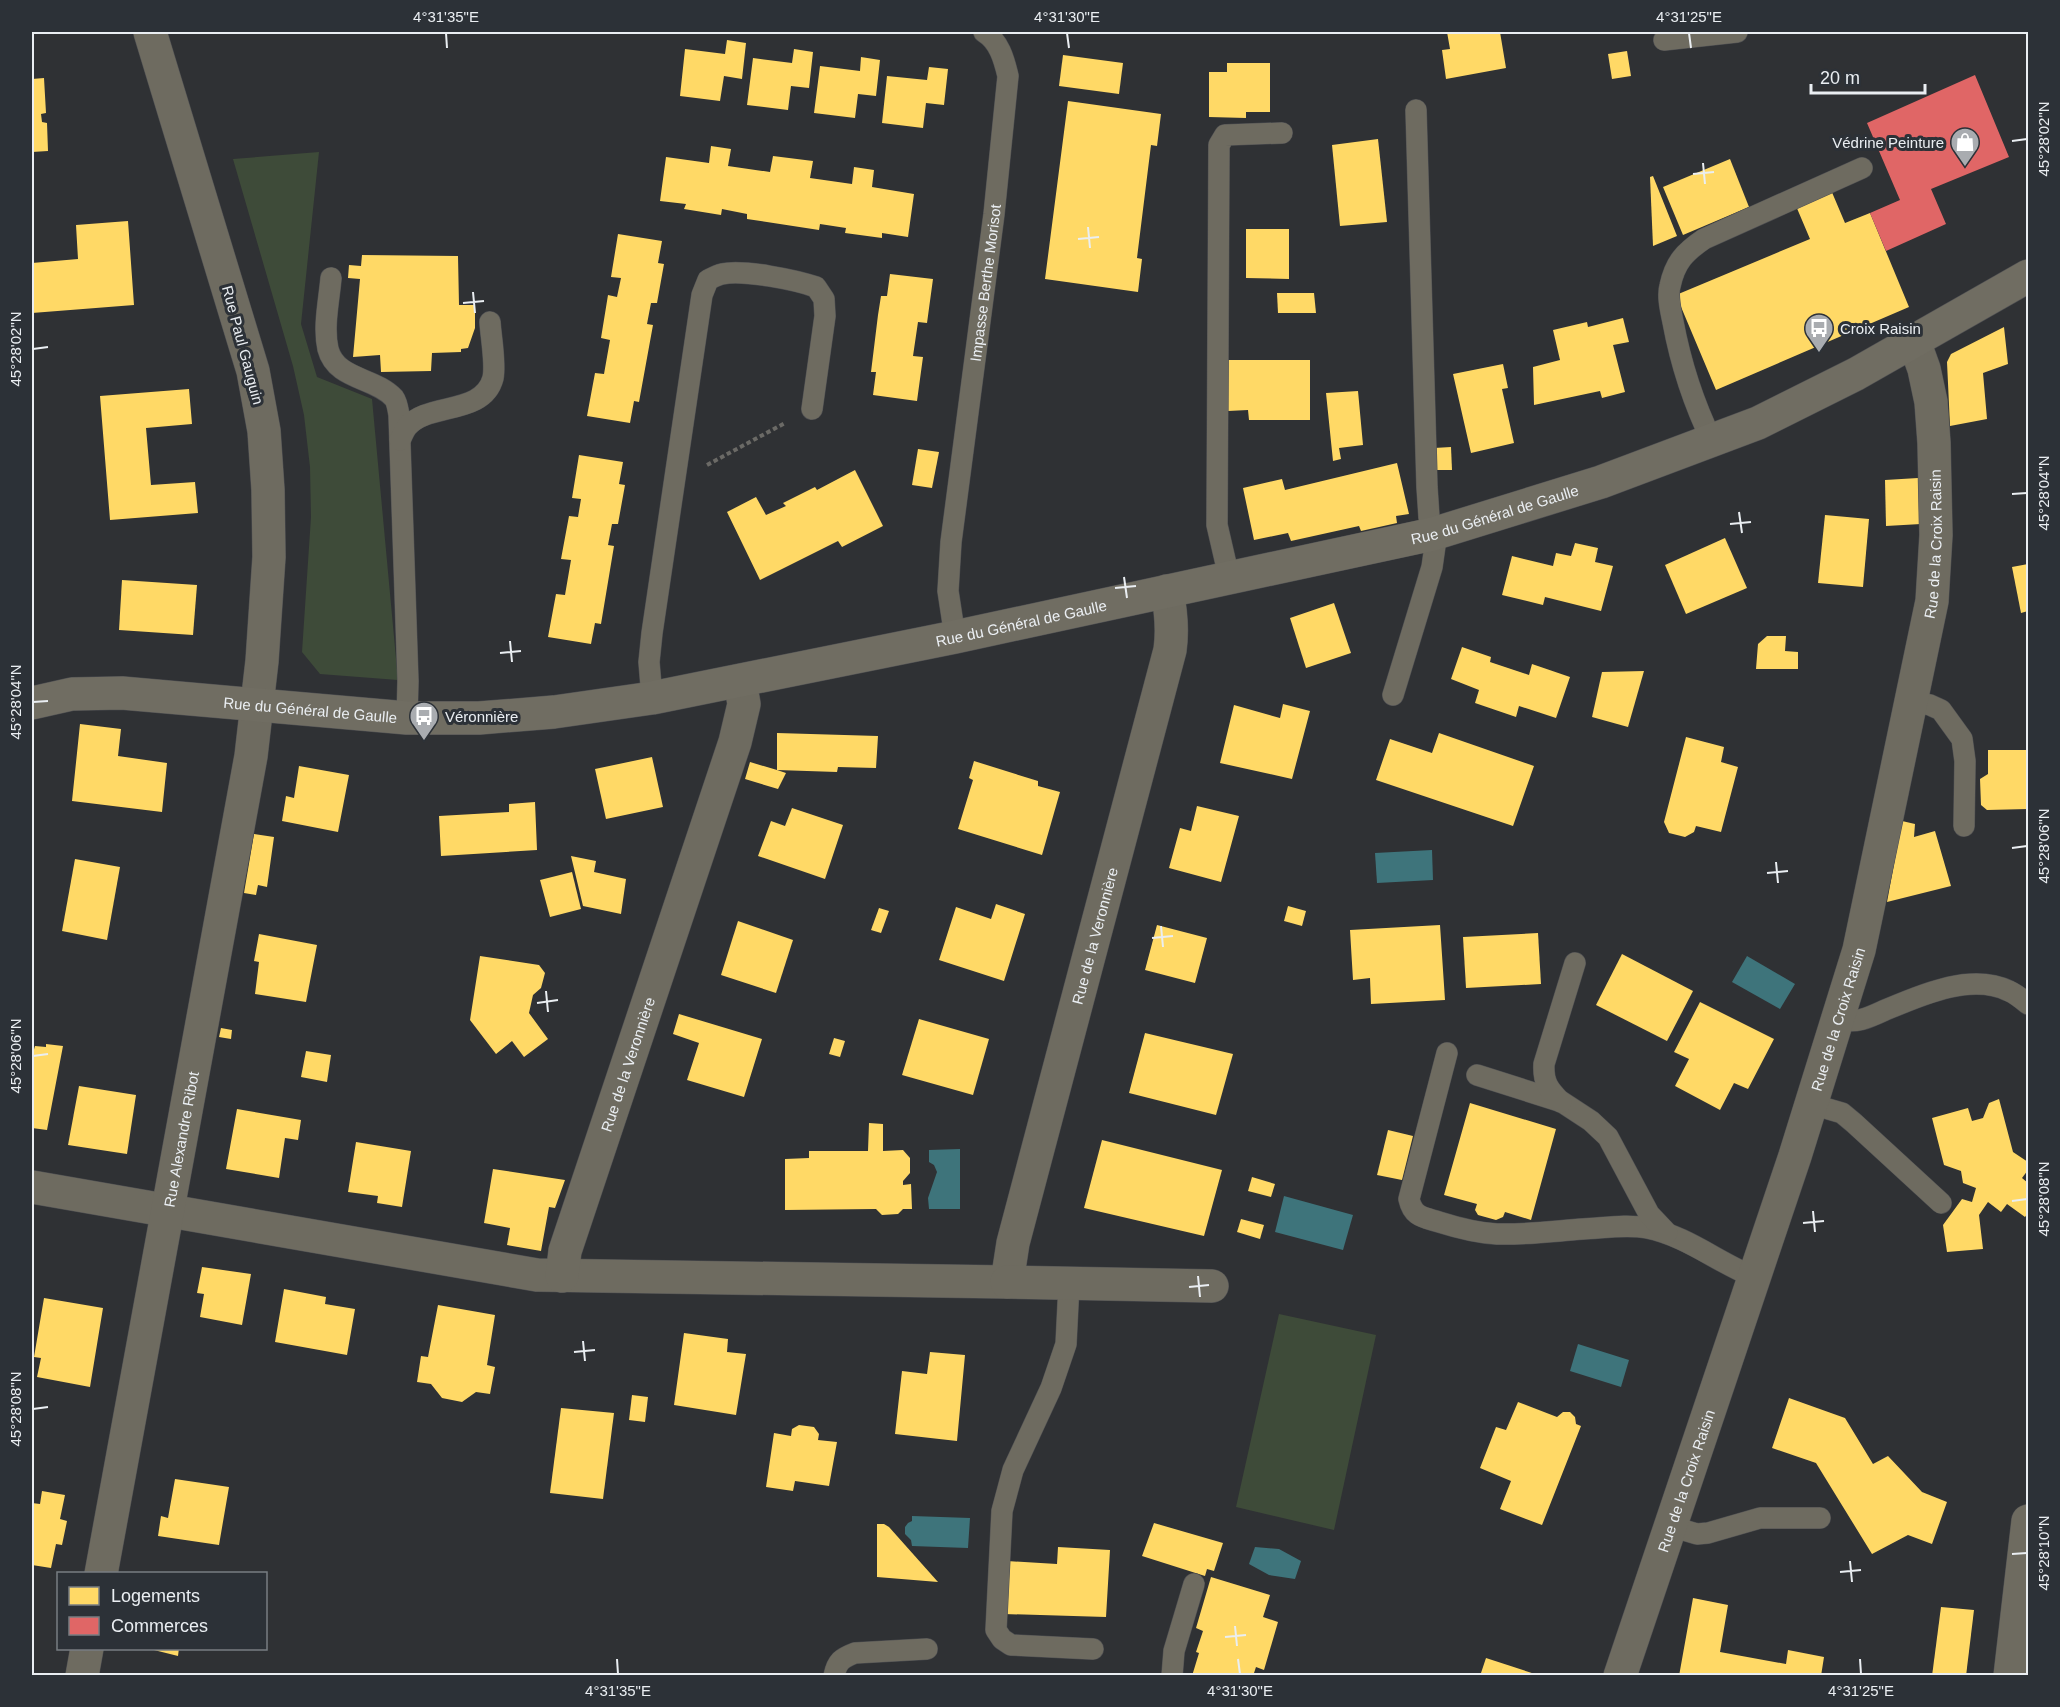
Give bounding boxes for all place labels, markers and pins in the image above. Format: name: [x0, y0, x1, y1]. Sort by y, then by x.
shop icon: Védrine Peinture: [1949, 126, 1981, 168]
place label: Védrine Peinture: [1832, 134, 1944, 151]
bus stop icon: Croix Raisin: [1803, 312, 1835, 354]
place label: Croix Raisin: [1840, 320, 1921, 337]
bus stop icon: Véronnière: [408, 700, 440, 742]
place label: Véronnière: [445, 708, 518, 725]

